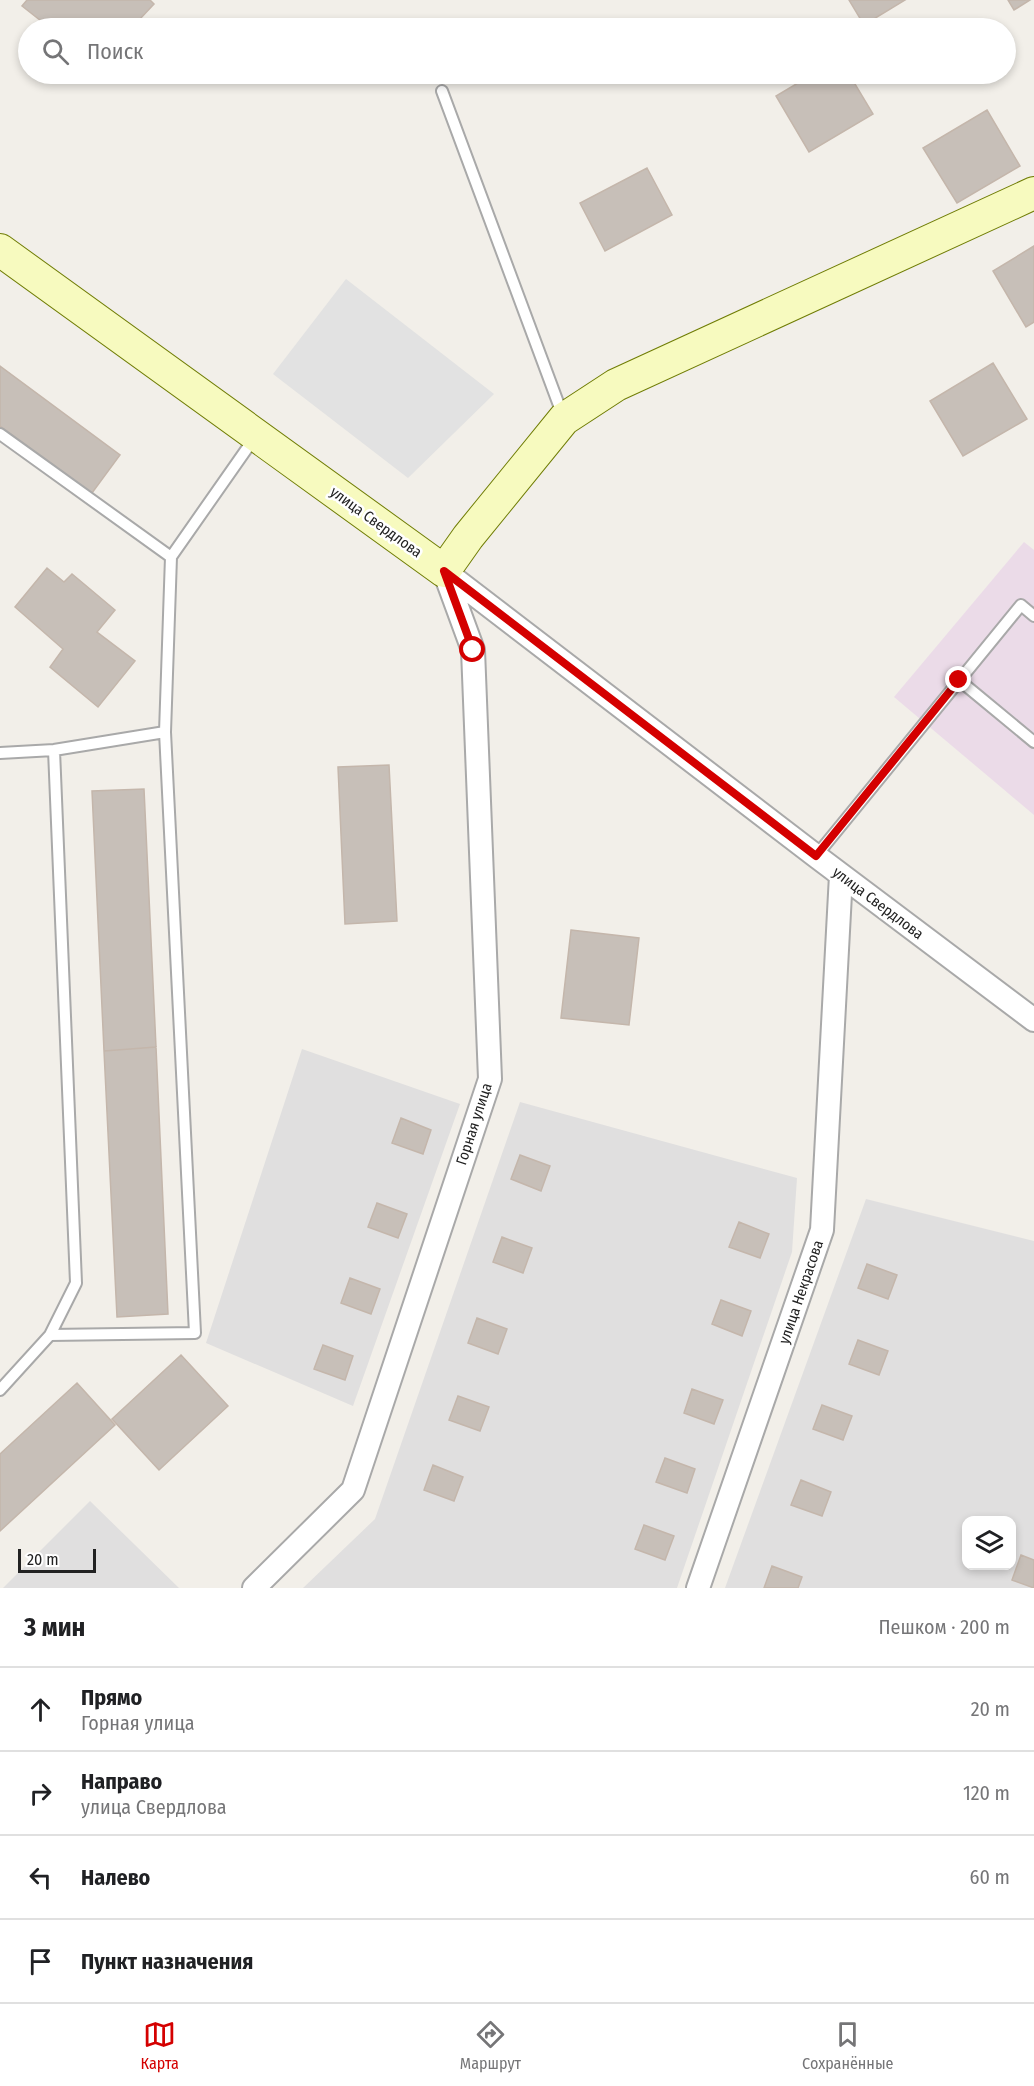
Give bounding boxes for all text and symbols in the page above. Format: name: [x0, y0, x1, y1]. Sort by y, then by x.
search box: [18, 18, 1016, 84]
icon: search: [39, 35, 72, 68]
text: Поиск: [87, 38, 143, 65]
street label: улица Свердлова: [327, 483, 425, 561]
route start: [459, 636, 485, 662]
route end: [945, 666, 971, 692]
street label: улица Свердлова: [829, 863, 927, 943]
street label: Горная улица: [452, 1081, 496, 1167]
street label: улица Некрасова: [775, 1238, 827, 1346]
map controls: [962, 1516, 1016, 1570]
button: layers: [962, 1516, 1016, 1570]
scale bar: [18, 1546, 96, 1574]
text: 20 m: [27, 1550, 58, 1569]
text: 3 мин: [24, 1612, 85, 1643]
text: Пешком · 200 m: [879, 1615, 1010, 1639]
text: Прямо: [81, 1684, 142, 1711]
icon: ahead: [24, 1693, 57, 1726]
text: 20 m: [971, 1697, 1010, 1721]
text: Горная улица: [81, 1711, 195, 1735]
text: Направо: [81, 1768, 162, 1795]
icon: right: [24, 1777, 57, 1810]
text: 120 m: [963, 1781, 1010, 1805]
text: улица Свердлова: [81, 1795, 227, 1819]
icon: left: [24, 1861, 57, 1894]
text: Налево: [81, 1864, 150, 1891]
text: 60 m: [970, 1865, 1010, 1889]
icon: arrive: [24, 1945, 57, 1978]
text: Пункт назначения: [81, 1948, 253, 1975]
tab: Карта: [141, 2018, 179, 2073]
tab: Маршрут: [460, 2018, 521, 2073]
tab: Сохранённые: [802, 2018, 893, 2073]

